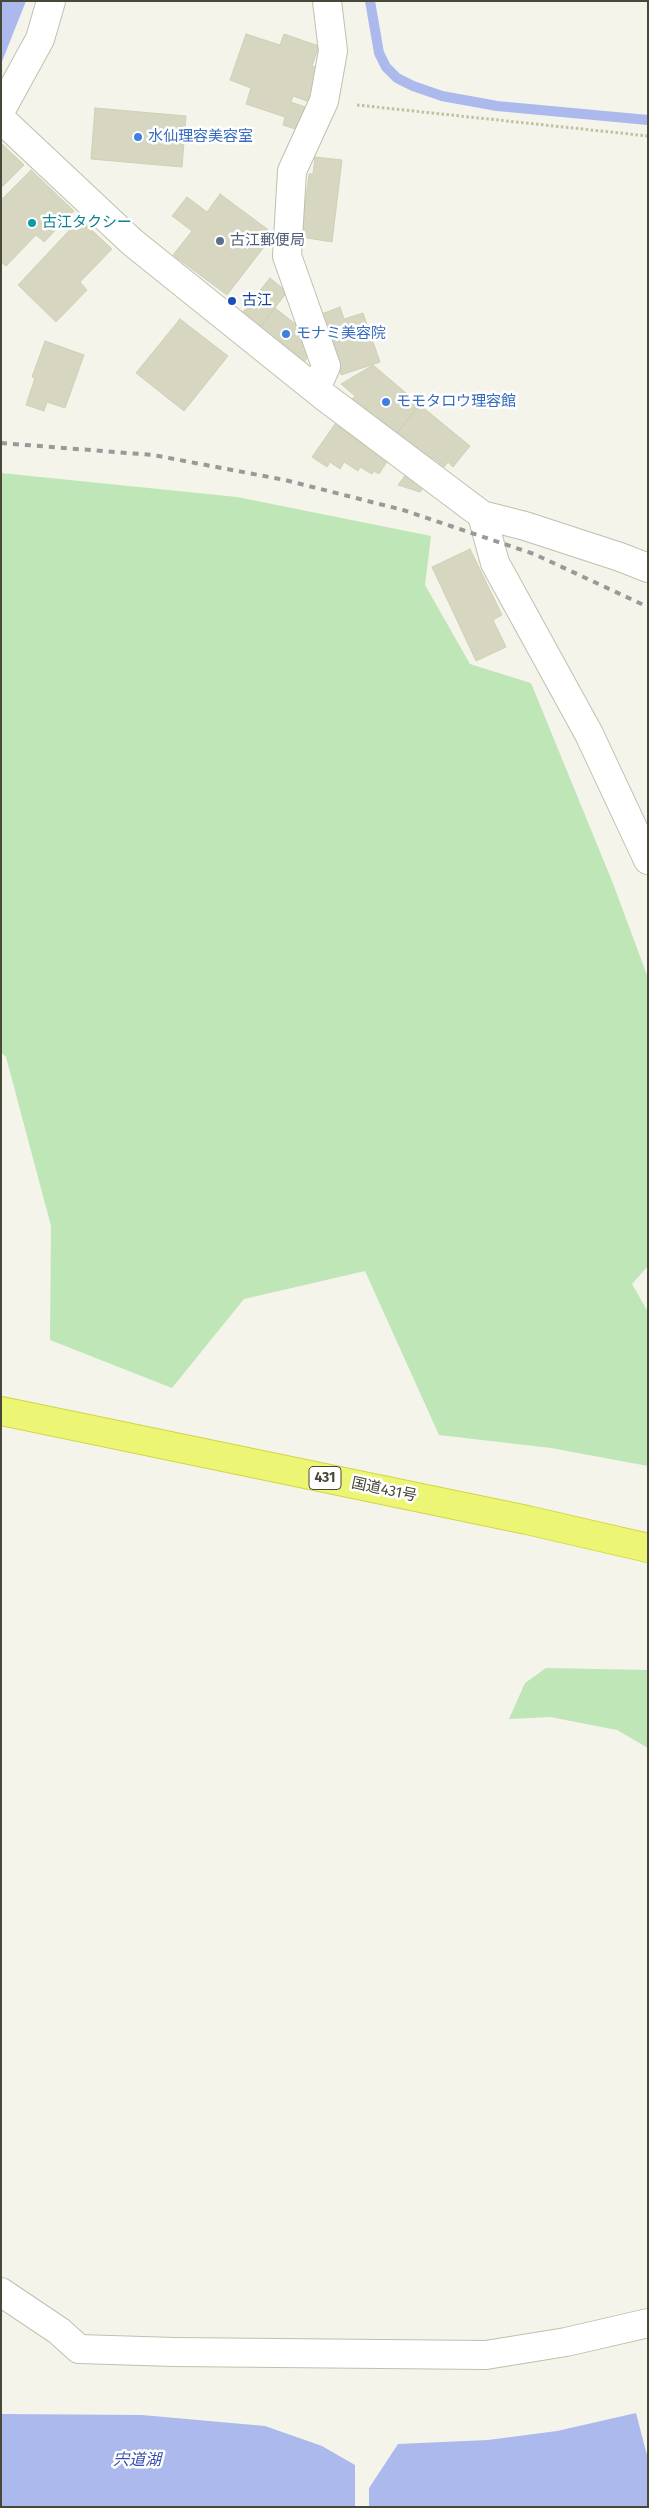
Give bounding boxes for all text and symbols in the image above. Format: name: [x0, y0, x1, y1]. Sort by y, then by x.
place label: 水仙理容美容室: [148, 128, 253, 146]
marker: 水仙理容美容室: [132, 131, 144, 143]
place label: 古江タクシー: [42, 214, 132, 232]
marker: 古江タクシー: [26, 217, 38, 229]
place label: 古江郵便局: [230, 232, 305, 250]
marker: 古江郵便局: [214, 235, 226, 247]
place label: 古江: [242, 292, 272, 310]
marker: 古江: [226, 295, 238, 307]
place label: モナミ美容院: [296, 325, 386, 343]
marker: モナミ美容院: [280, 328, 292, 340]
place label: モモタロウ理容館: [396, 393, 516, 411]
marker: モモタロウ理容館: [380, 396, 392, 408]
road number: 431: [309, 1466, 341, 1490]
street label: 国道431号: [350, 1474, 418, 1506]
water label: 宍道湖: [113, 2451, 161, 2471]

